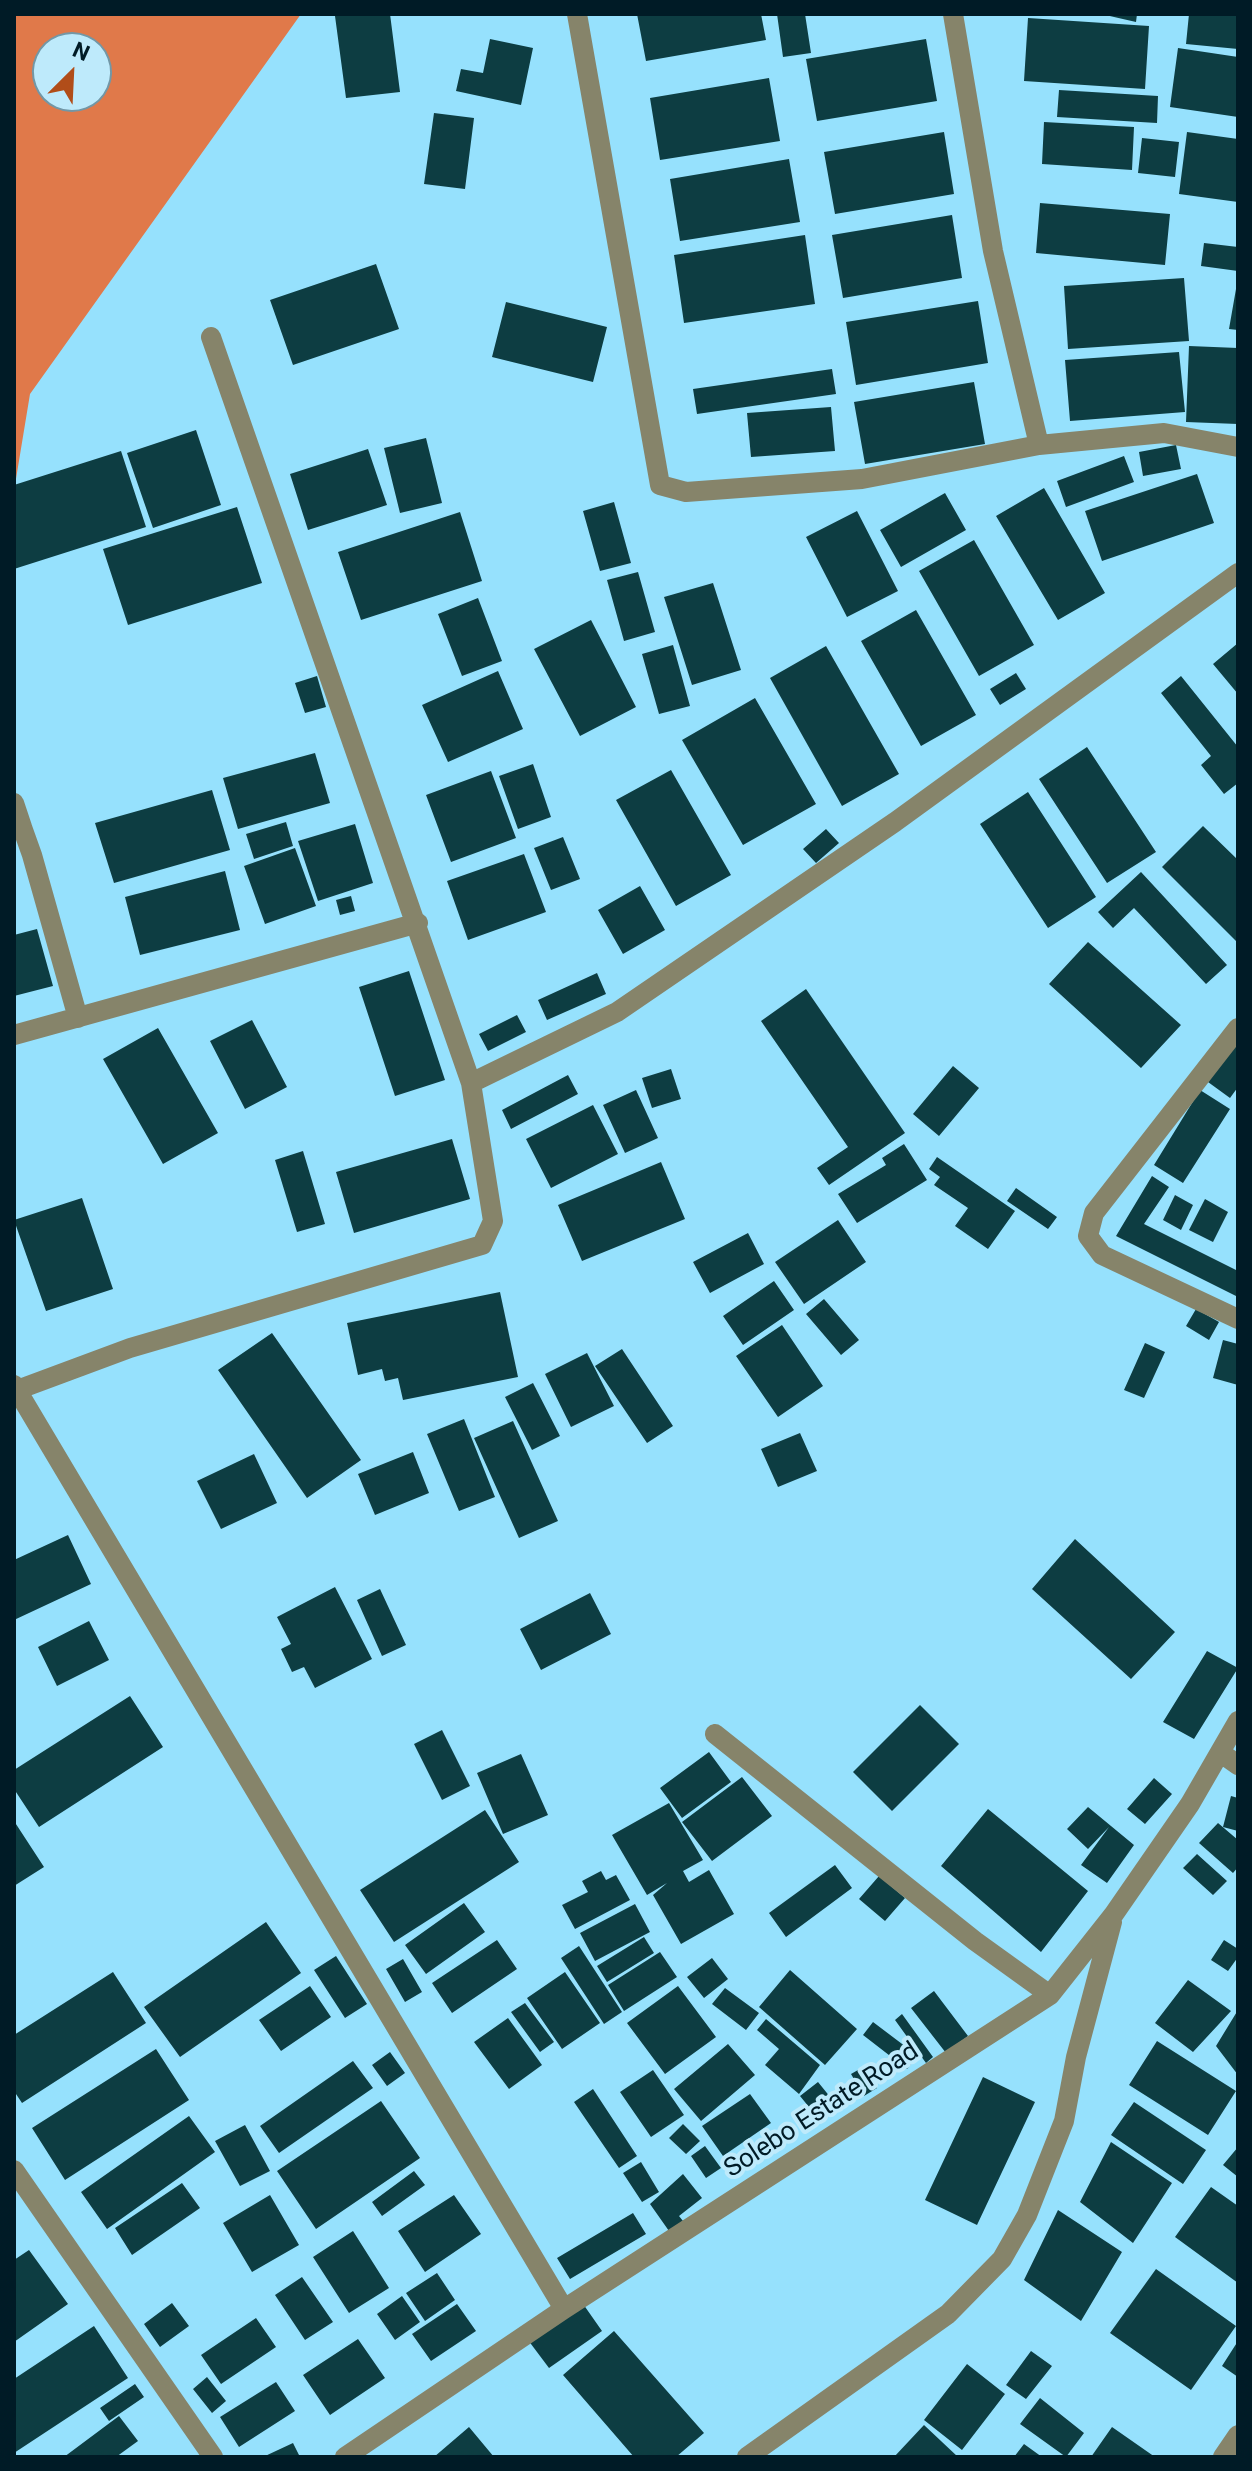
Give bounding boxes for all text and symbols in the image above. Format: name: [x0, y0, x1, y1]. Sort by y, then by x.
north arrow: [32, 32, 112, 112]
text: N: [69, 37, 93, 66]
street label: Solebo Estate Road: [719, 2037, 925, 2185]

